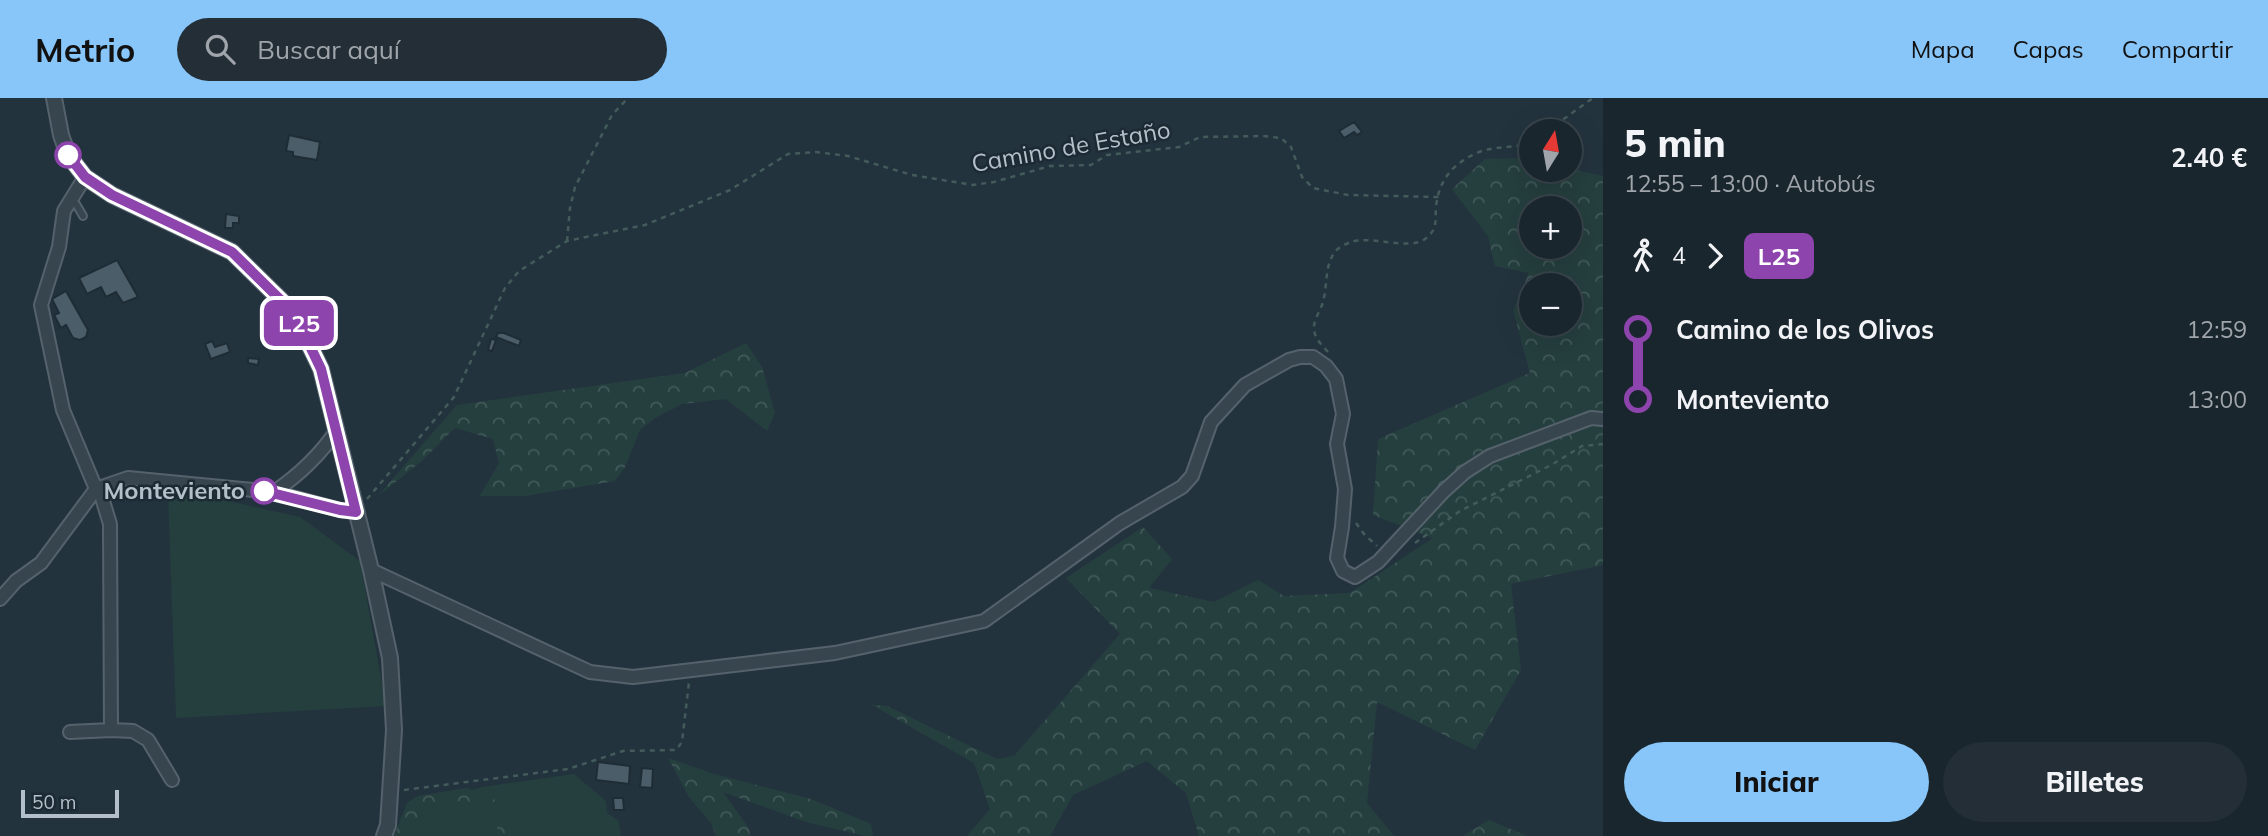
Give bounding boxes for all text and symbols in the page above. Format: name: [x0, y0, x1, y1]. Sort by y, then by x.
search box: [177, 18, 667, 81]
text: Metrio: [35, 29, 135, 70]
icon: search: [201, 30, 239, 68]
text: Buscar aquí: [257, 33, 400, 66]
text: Mapa: [1911, 34, 1975, 64]
text: Capas: [2013, 34, 2084, 64]
text: Compartir: [2122, 34, 2233, 64]
street label: Camino de Estaño: [969, 114, 1173, 178]
north arrow: [1519, 119, 1582, 182]
map controls: [1519, 119, 1582, 336]
text: 5 min: [1624, 119, 1726, 167]
text: 2.40 €: [2171, 141, 2247, 174]
unlabelled marker: [55, 142, 81, 168]
text: 12:55 – 13:00 · Autobús: [1624, 169, 1876, 198]
button: +: [1519, 196, 1582, 259]
icon: walk: [1624, 237, 1662, 275]
icon: forward: [1696, 237, 1734, 275]
text: 4: [1672, 241, 1686, 270]
text: L25: [1758, 241, 1800, 271]
button: −: [1519, 273, 1582, 336]
line badge: L25: [259, 300, 339, 346]
text: L25: [278, 308, 320, 338]
text: Camino de los Olivos: [1676, 313, 1934, 346]
text: 12:59: [2187, 315, 2247, 344]
text: Monteviento: [1676, 383, 1829, 416]
text: 13:00: [2187, 385, 2247, 414]
place label: Monteviento: [103, 475, 245, 505]
marker: Monteviento: [251, 478, 277, 504]
button: Iniciar: [1624, 742, 1929, 822]
button: Billetes: [1943, 742, 2247, 822]
scale bar: [21, 787, 119, 819]
text: 50 m: [32, 790, 76, 814]

